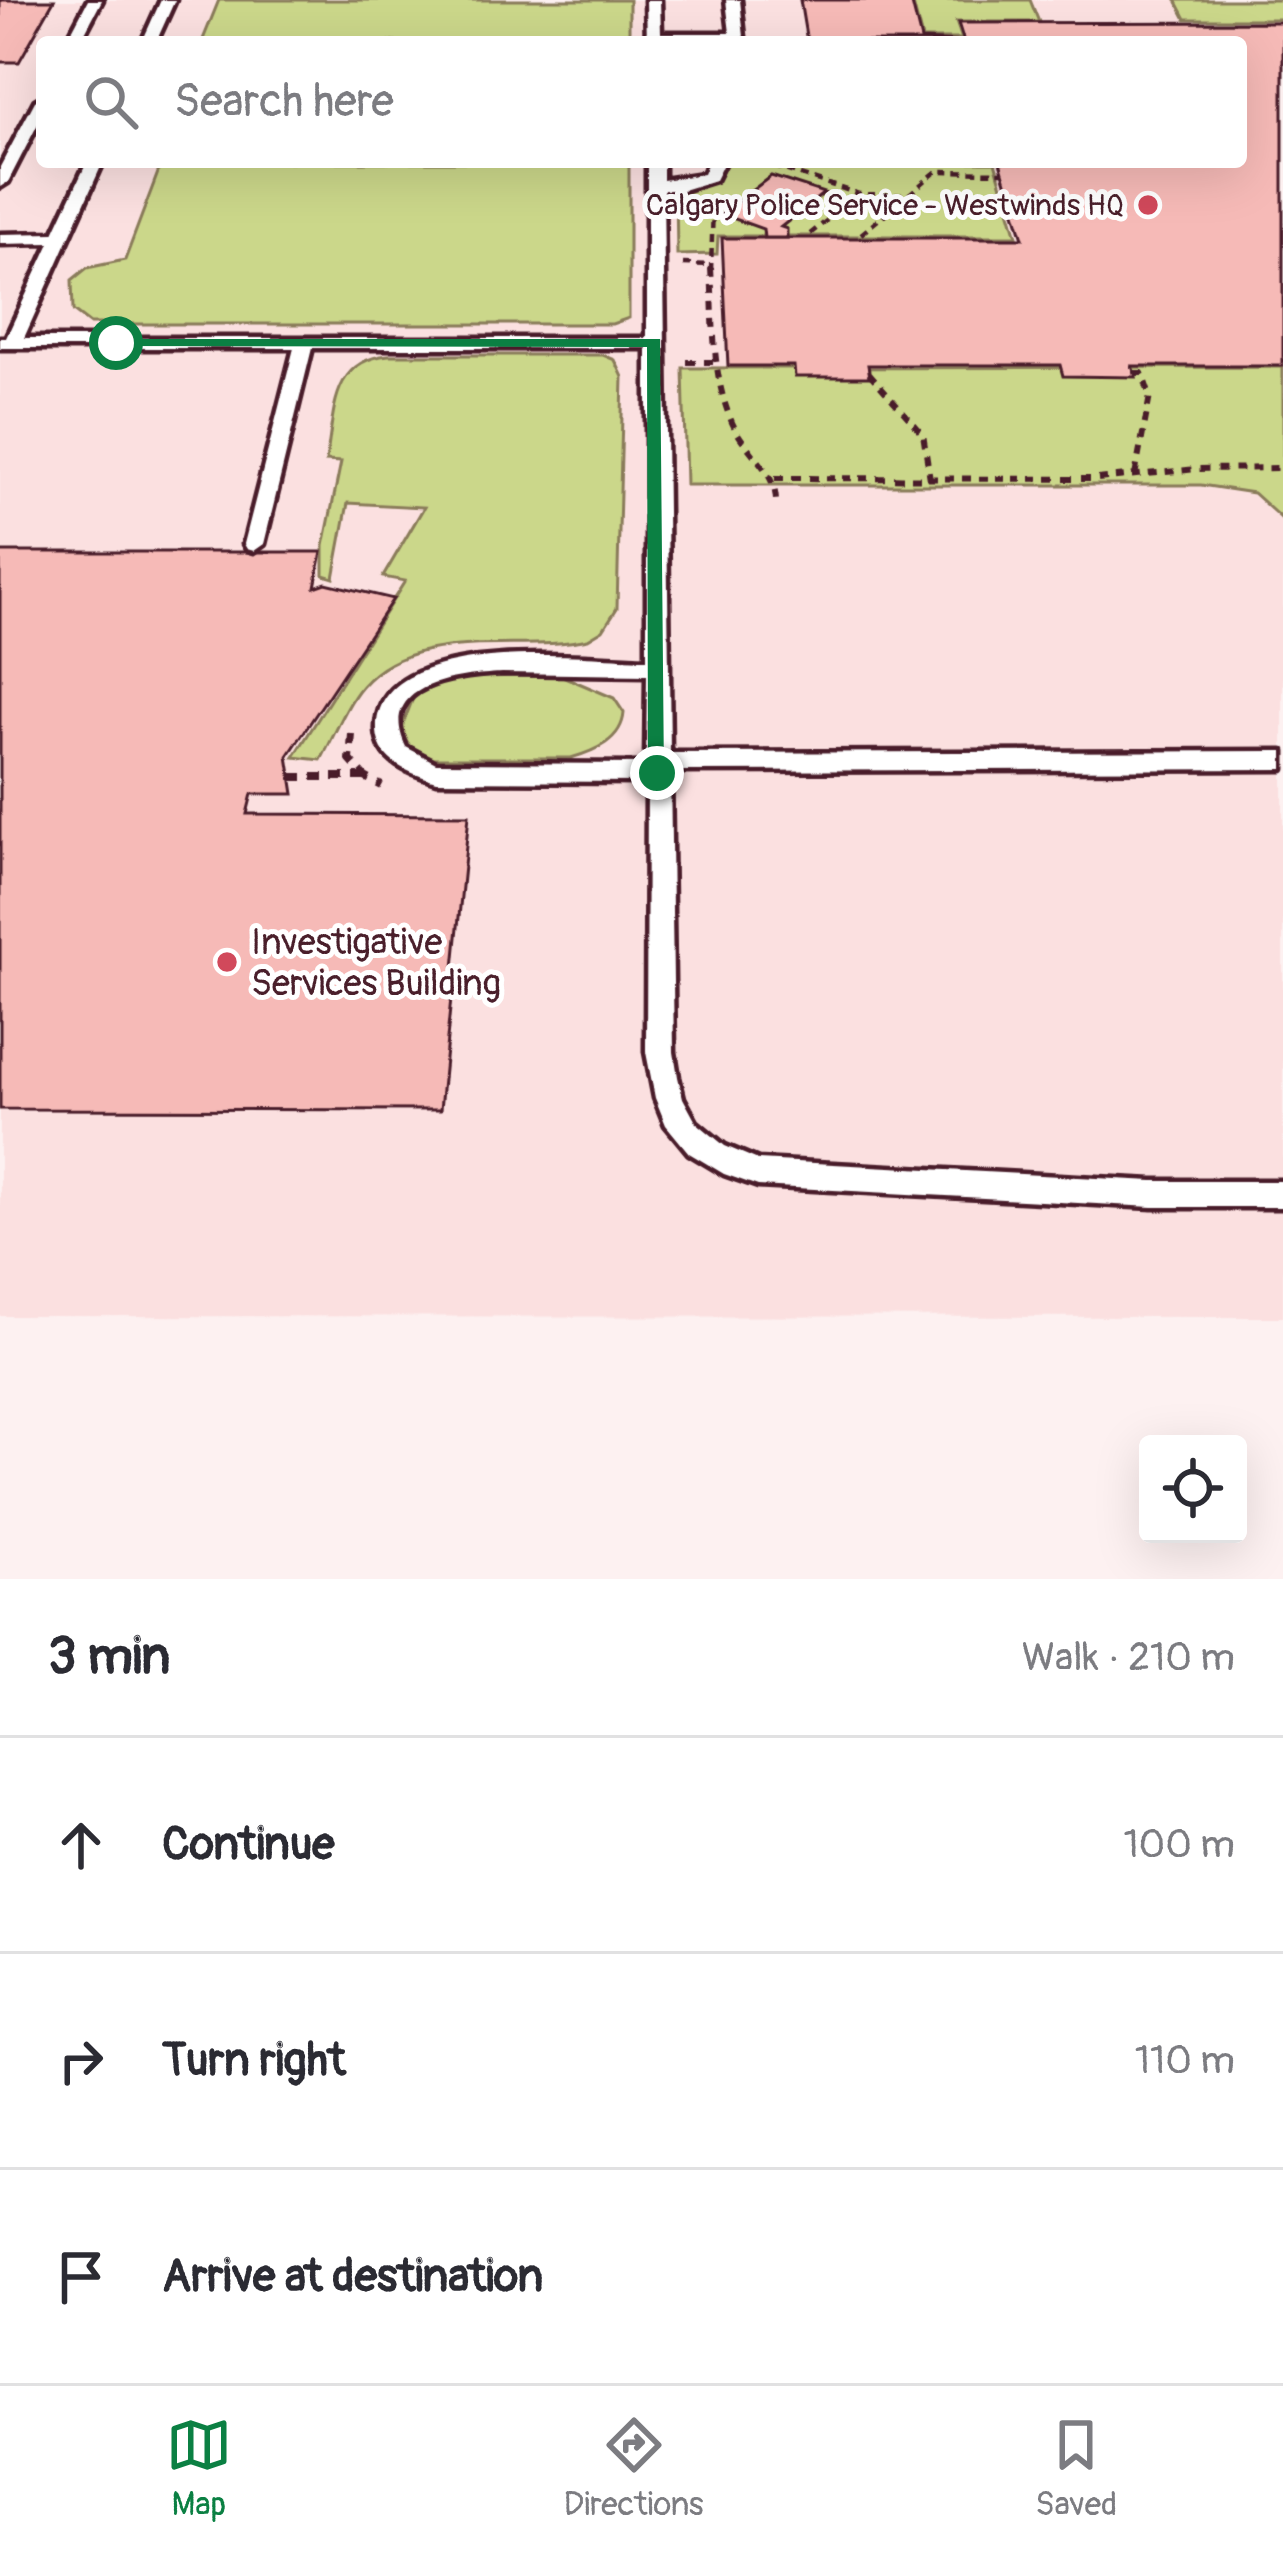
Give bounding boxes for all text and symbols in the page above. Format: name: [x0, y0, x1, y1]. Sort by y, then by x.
search box: [36, 36, 1247, 168]
icon: search: [78, 69, 144, 135]
text: Search here: [174, 74, 394, 130]
place label: Calgary Police Service - Westwinds HQ: [646, 187, 1124, 224]
marker: Calgary Police Service - Westwinds HQ: [1135, 192, 1161, 218]
route start: [89, 316, 143, 370]
route end: [630, 746, 684, 800]
place label: Investigative Services Building: [251, 920, 501, 1006]
marker: Investigative Services Building: [214, 949, 240, 975]
map controls: [1139, 1435, 1247, 1543]
button: locate: [1139, 1435, 1247, 1543]
text: 3 min: [48, 1625, 170, 1689]
text: Walk · 210 m: [1022, 1633, 1235, 1682]
icon: ahead: [48, 1812, 114, 1878]
text: Continue: [162, 1817, 335, 1873]
text: 100 m: [1123, 1820, 1235, 1869]
icon: right: [48, 2028, 114, 2094]
text: Turn right: [162, 2033, 346, 2089]
text: 110 m: [1135, 2036, 1235, 2085]
icon: arrive: [48, 2244, 114, 2310]
text: Arrive at destination: [162, 2249, 543, 2305]
tab: Map: [166, 2412, 232, 2525]
tab: Directions: [564, 2412, 704, 2525]
tab: Saved: [1035, 2412, 1117, 2525]

